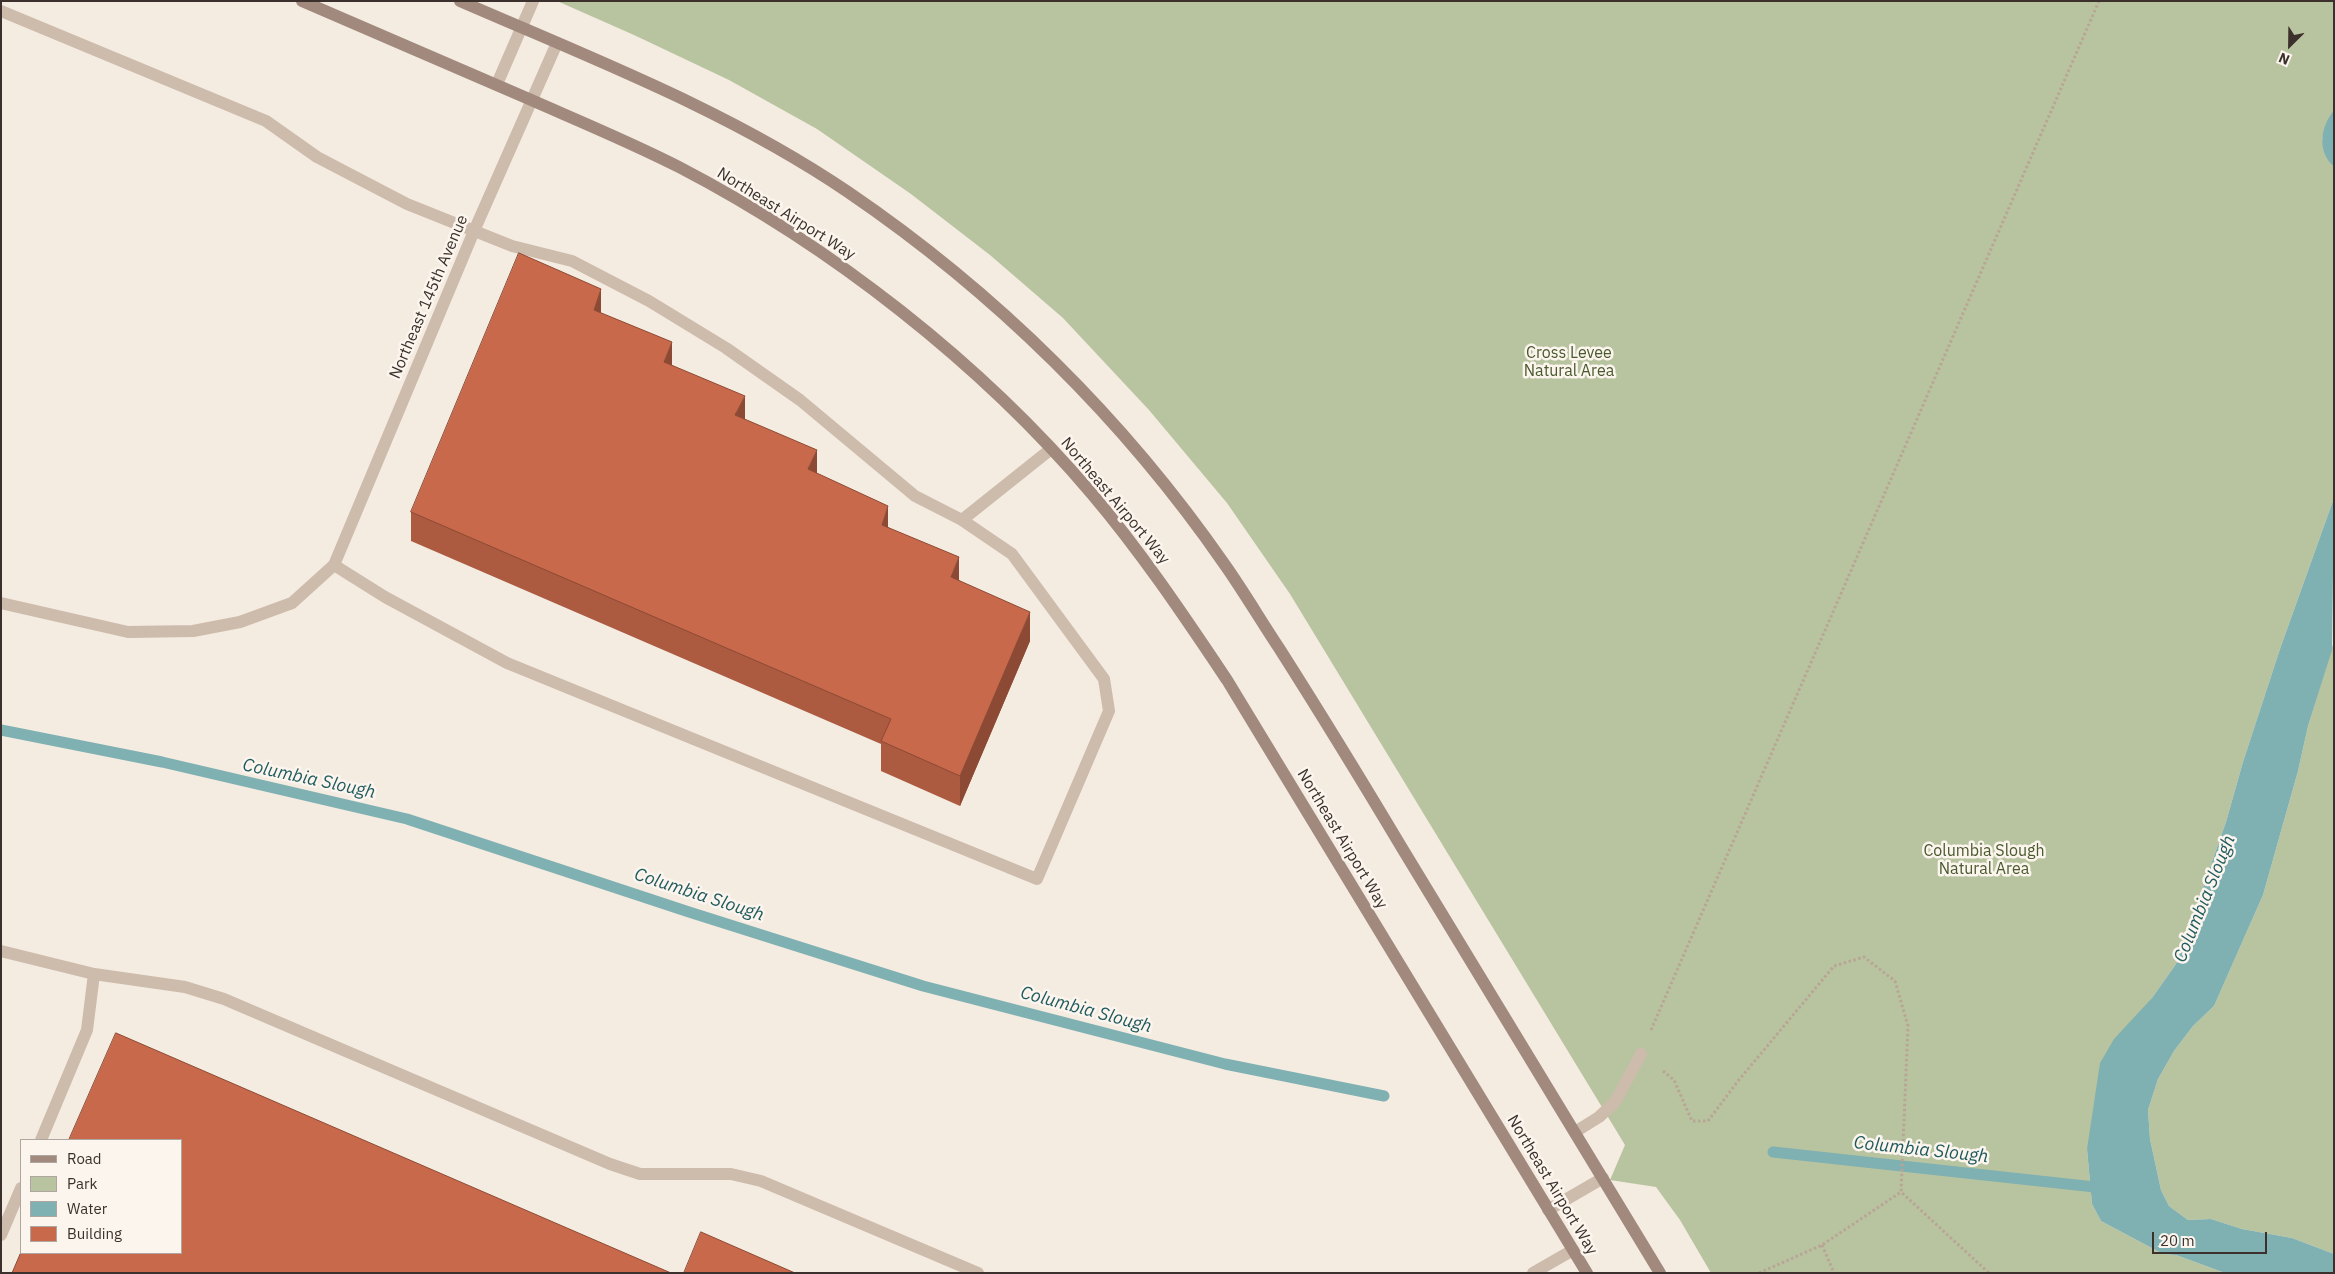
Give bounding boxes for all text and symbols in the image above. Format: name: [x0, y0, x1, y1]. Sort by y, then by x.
north arrow: [2265, 20, 2315, 70]
text: N: [2276, 49, 2292, 69]
street label: Northeast Airport Way: [713, 164, 859, 264]
street label: Northeast 145th Avenue: [386, 212, 472, 382]
park label: Cross Levee Natural Area: [1524, 343, 1614, 381]
street label: Northeast Airport Way: [1056, 434, 1174, 568]
water label: Columbia Slough: [241, 754, 377, 804]
street label: Northeast Airport Way: [1293, 766, 1391, 912]
water label: Columbia Slough: [2170, 832, 2240, 966]
park label: Columbia Slough Natural Area: [1923, 841, 2045, 879]
water label: Columbia Slough: [631, 864, 767, 926]
water label: Columbia Slough: [1018, 982, 1154, 1038]
street label: Northeast Airport Way: [1503, 1112, 1601, 1258]
water label: Columbia Slough: [1853, 1132, 1989, 1168]
legend: [20, 1139, 182, 1254]
text: Road: [67, 1149, 102, 1168]
text: Park: [67, 1174, 97, 1193]
text: Water: [67, 1199, 107, 1218]
scale bar: [2155, 1222, 2270, 1254]
text: Building: [67, 1224, 122, 1243]
text: 20 m: [2160, 1231, 2195, 1250]

